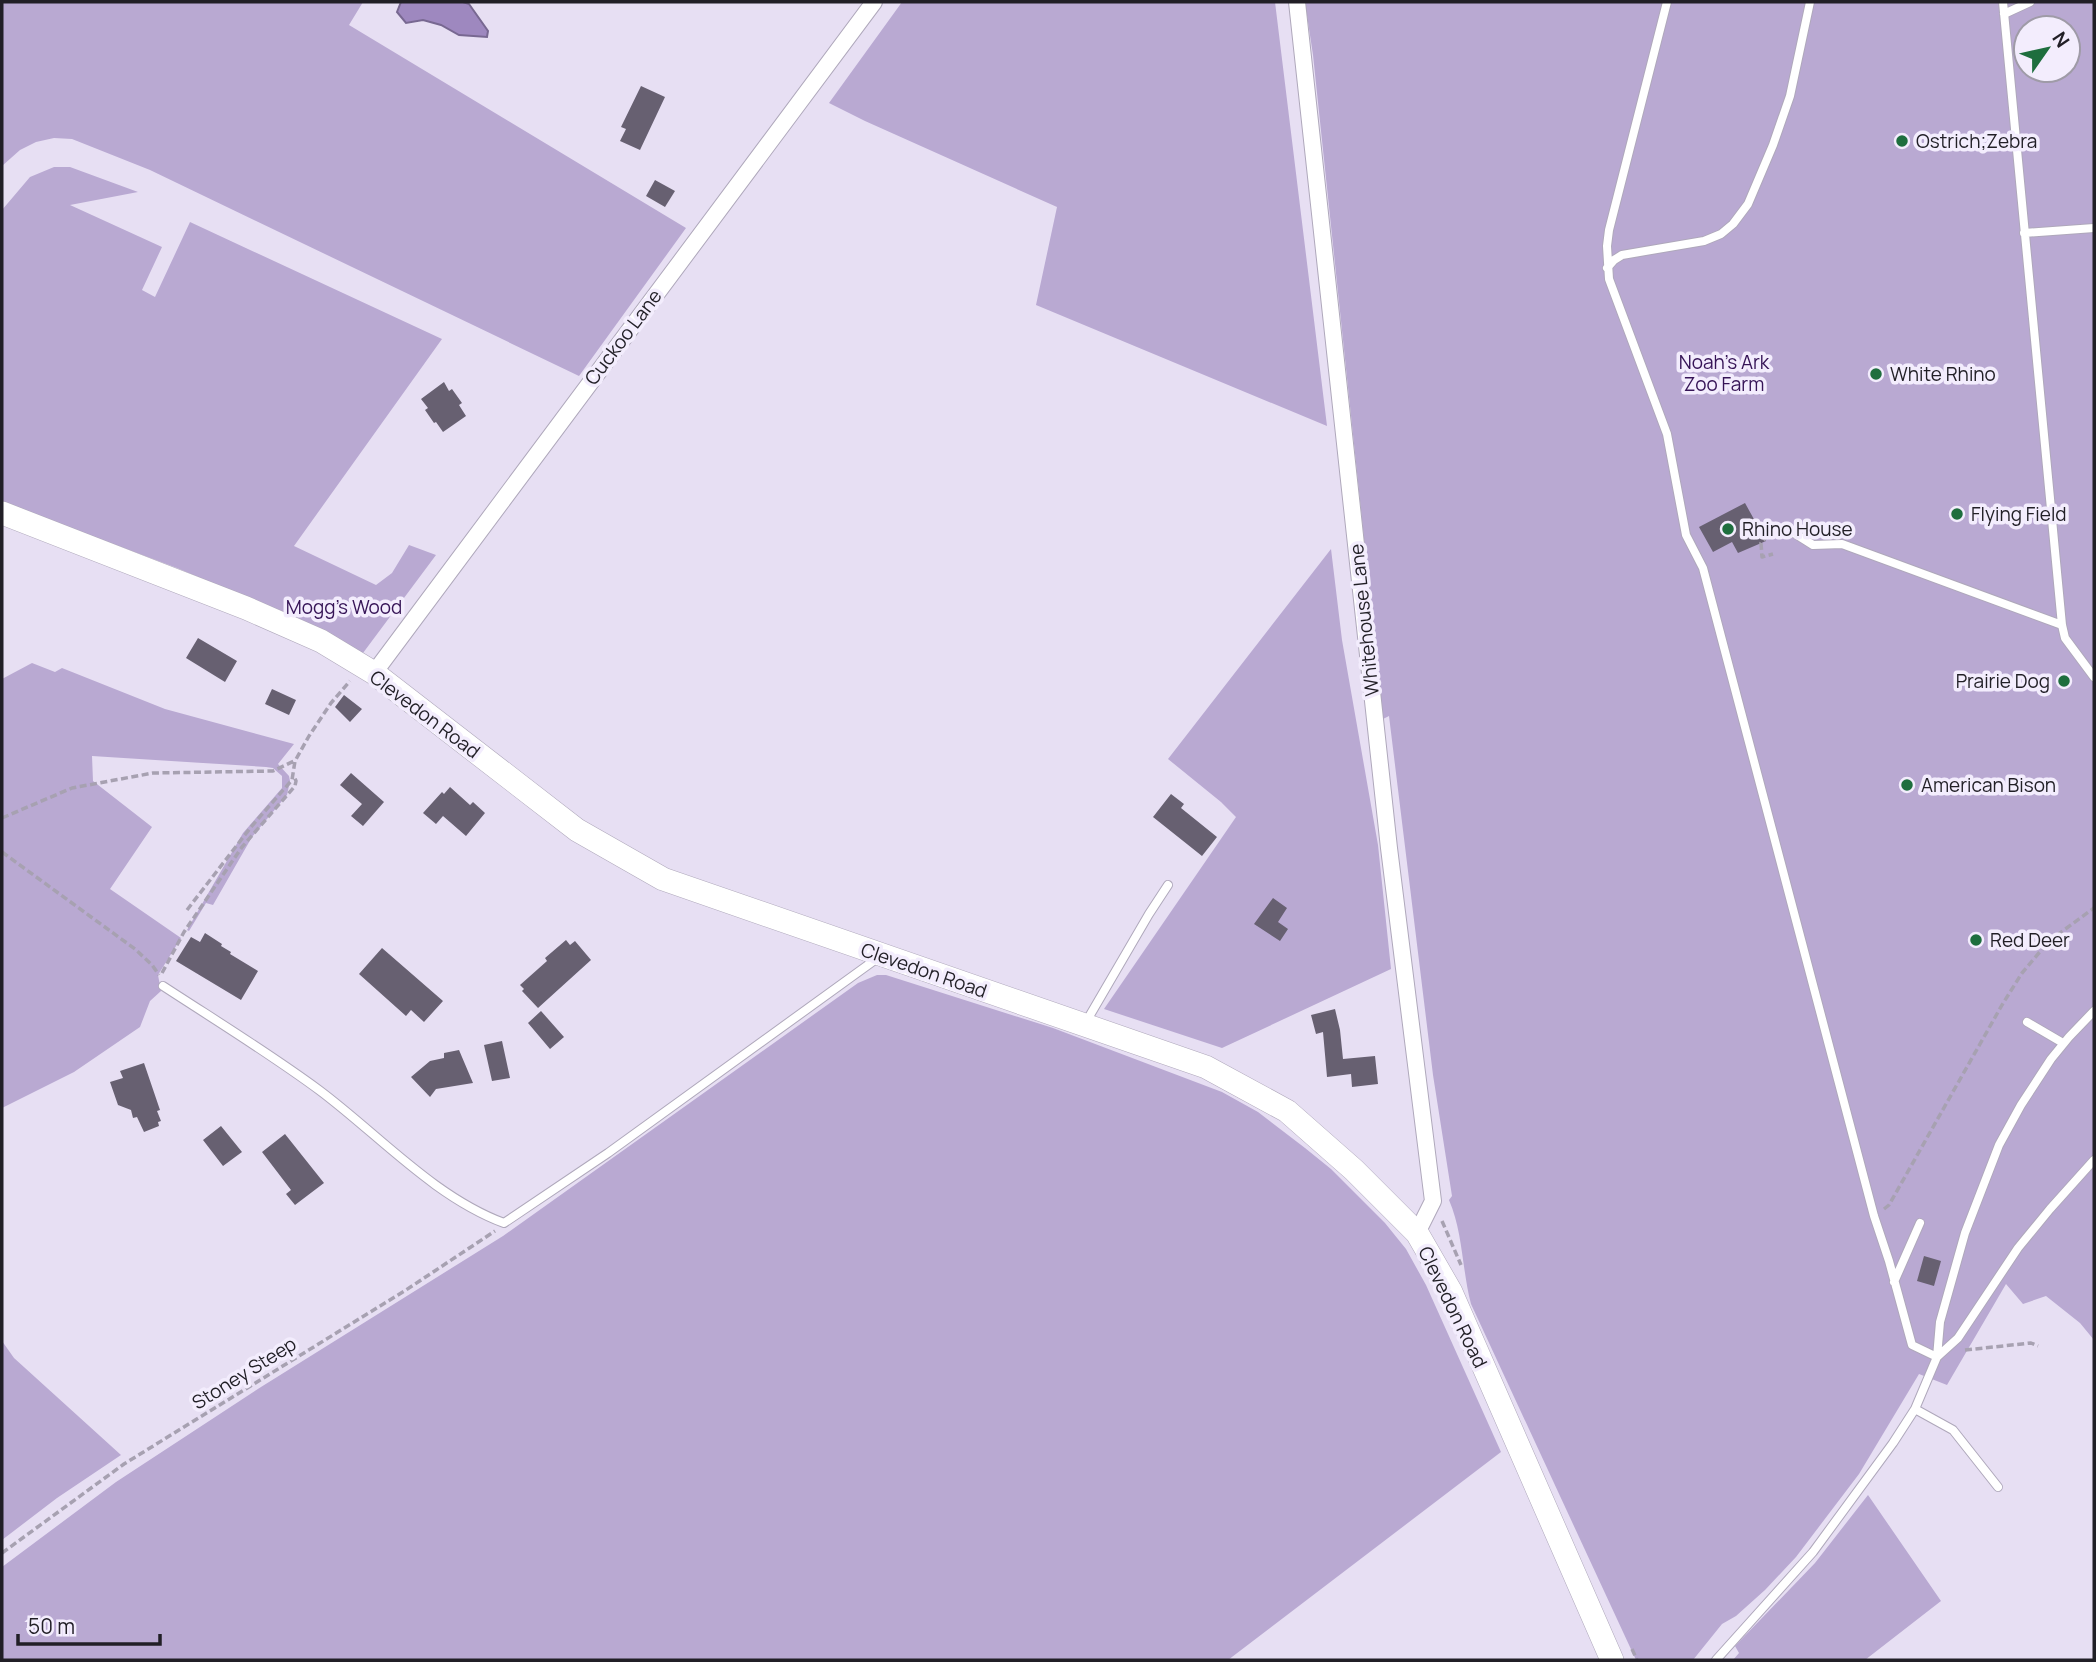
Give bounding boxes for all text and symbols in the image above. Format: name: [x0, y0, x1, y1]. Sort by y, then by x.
north arrow: [2012, 14, 2082, 84]
text: N: [2046, 27, 2076, 52]
place label: Ostrich;Zebra: [1916, 128, 2037, 154]
marker: Ostrich;Zebra: [1894, 133, 1910, 149]
street label: Cuckoo Lane: [578, 284, 668, 390]
park label: Noah's Ark Zoo Farm: [1679, 349, 1770, 397]
place label: White Rhino: [1890, 361, 1996, 387]
marker: White Rhino: [1868, 366, 1884, 382]
place label: Flying Field: [1971, 501, 2067, 527]
marker: Flying Field: [1949, 506, 1965, 522]
place label: Rhino House: [1742, 516, 1853, 542]
marker: Rhino House: [1720, 521, 1736, 537]
street label: Whitehouse Lane: [1343, 543, 1385, 697]
park label: Mogg's Wood: [286, 594, 402, 620]
street label: Clevedon Road: [365, 664, 485, 764]
place label: Prairie Dog: [1956, 668, 2050, 694]
marker: Prairie Dog: [2056, 673, 2072, 689]
place label: American Bison: [1921, 772, 2056, 798]
marker: American Bison: [1899, 777, 1915, 793]
place label: Red Deer: [1990, 927, 2070, 953]
marker: Red Deer: [1968, 932, 1984, 948]
street label: Clevedon Road: [857, 936, 991, 1004]
street label: Clevedon Road: [1412, 1242, 1494, 1372]
street label: Stoney Steep: [187, 1331, 301, 1415]
scale bar: [18, 1602, 159, 1646]
text: 50 m: [28, 1612, 75, 1640]

